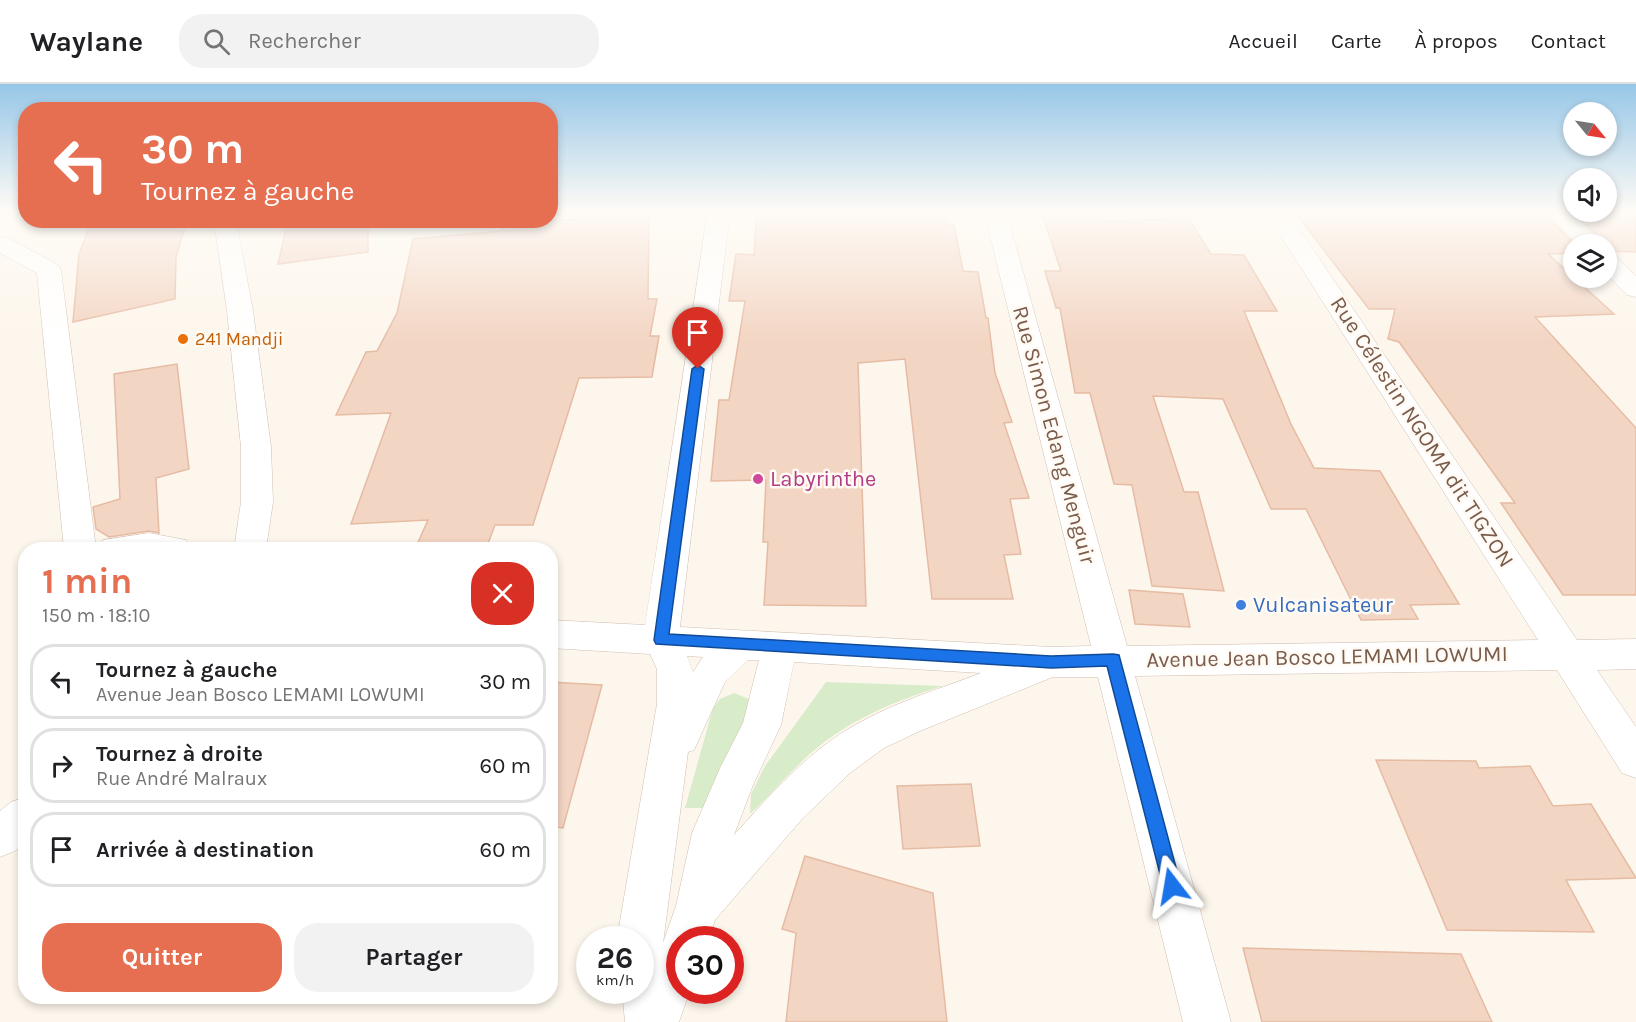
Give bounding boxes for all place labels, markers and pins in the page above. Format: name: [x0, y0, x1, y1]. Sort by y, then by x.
pin: [672, 307, 723, 369]
place label: 241 Mandji: [195, 328, 283, 350]
marker: 241 Mandji: [176, 332, 190, 346]
place label: Labyrinthe: [770, 466, 876, 492]
marker: Labyrinthe: [751, 472, 765, 486]
place label: Vulcanisateur: [1253, 592, 1393, 618]
marker: Vulcanisateur: [1234, 598, 1248, 612]

